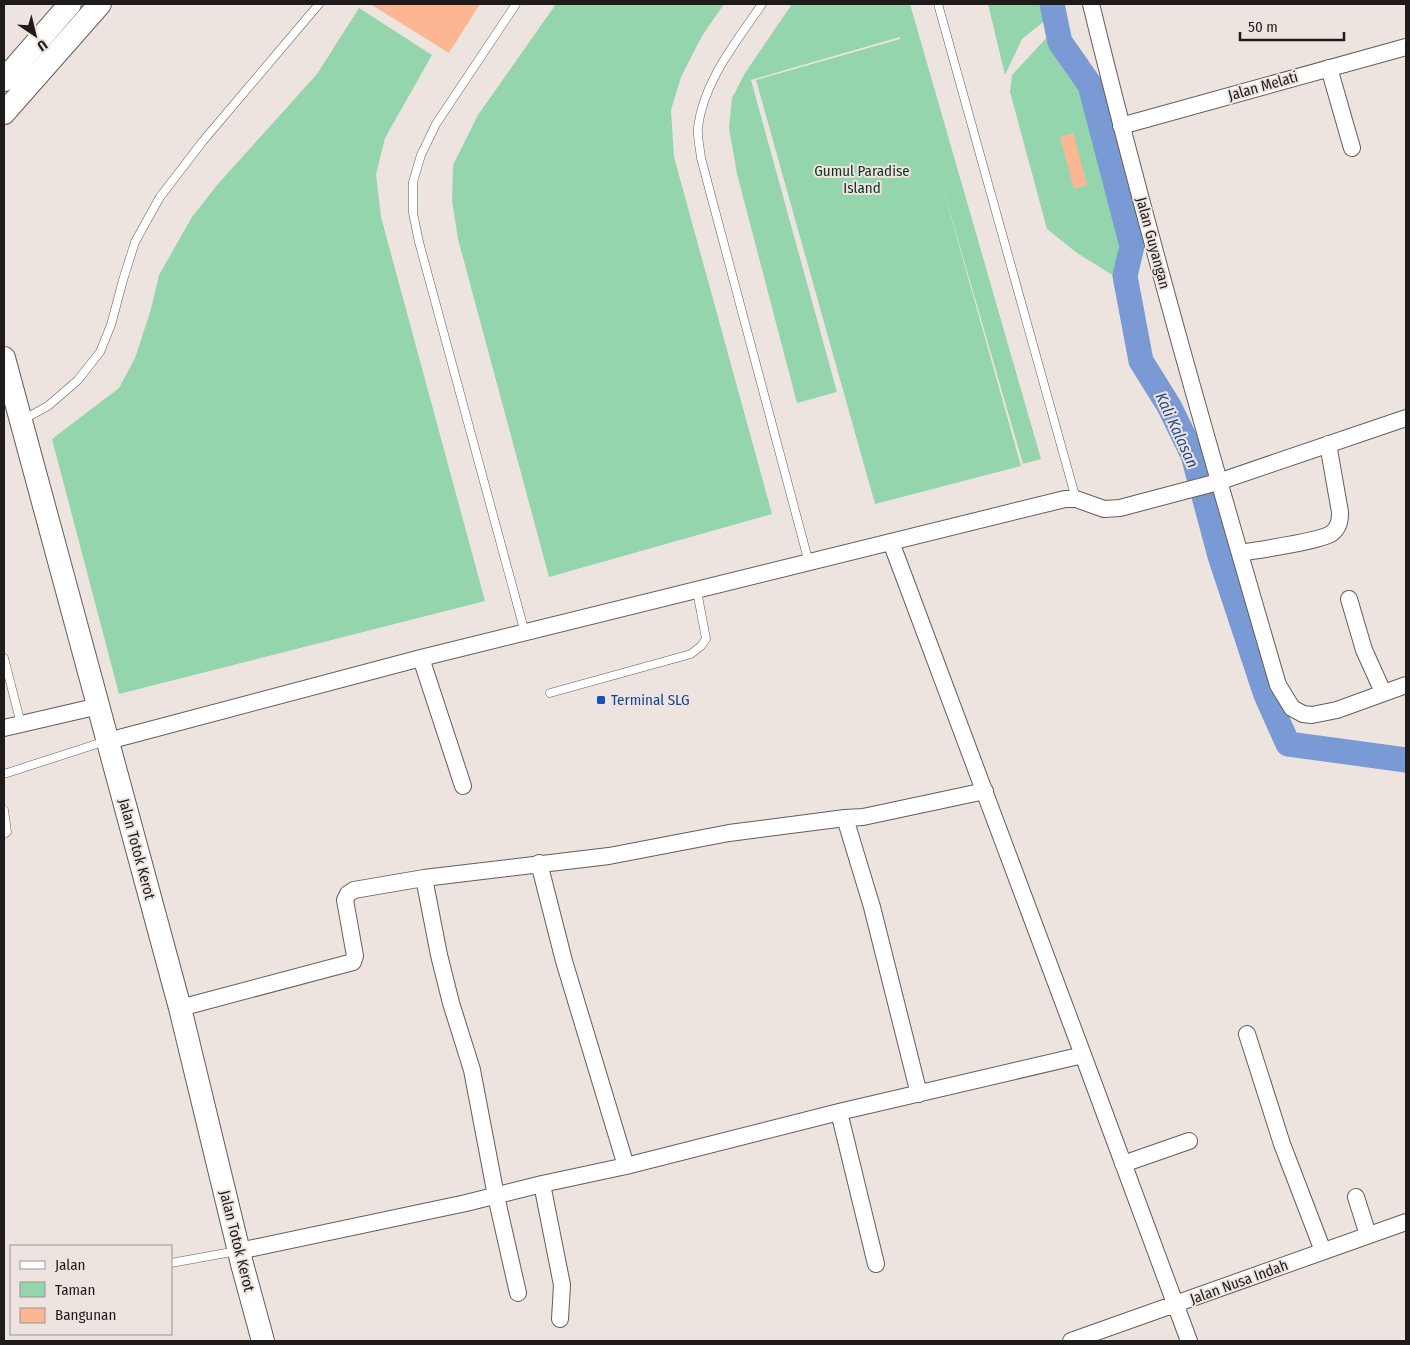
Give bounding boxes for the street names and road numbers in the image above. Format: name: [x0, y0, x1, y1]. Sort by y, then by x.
street label: Jalan Melati: [1226, 67, 1300, 105]
street label: Jalan Guyangan: [1132, 195, 1174, 291]
street label: Jalan Totok Kerot: [115, 797, 159, 902]
street label: Jalan Totok Kerot: [216, 1188, 258, 1294]
street label: Jalan Nusa Indah: [1187, 1256, 1291, 1308]

